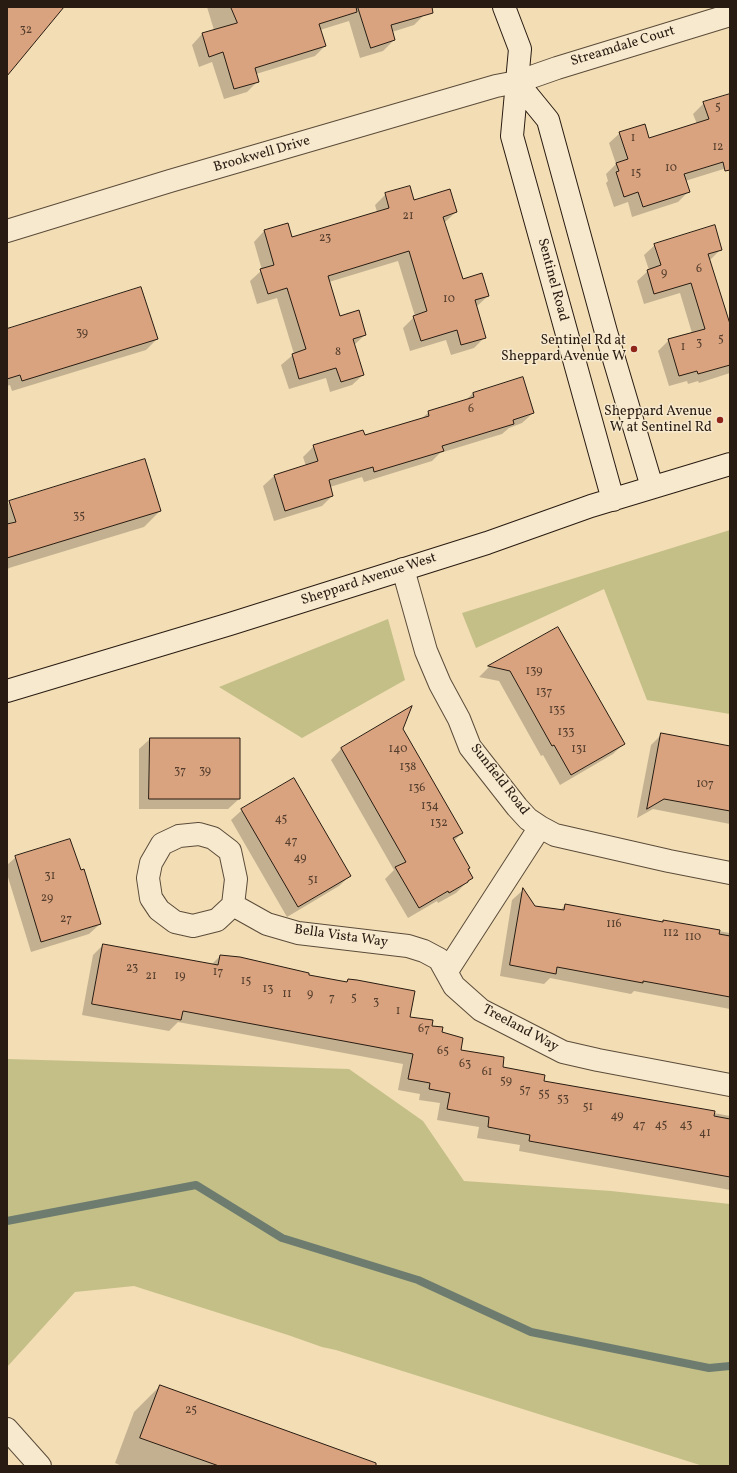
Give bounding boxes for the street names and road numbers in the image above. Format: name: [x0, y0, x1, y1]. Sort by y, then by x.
street label: Streamdale Court: [569, 23, 677, 71]
street label: Brookwell Drive: [212, 133, 312, 177]
street label: Sentinel Road: [533, 237, 571, 323]
street label: Sheppard Avenue West: [299, 550, 439, 610]
street label: Sunfield Road: [466, 741, 532, 819]
street label: Bella Vista Way: [293, 922, 389, 952]
street label: Treeland Way: [479, 1002, 561, 1056]

